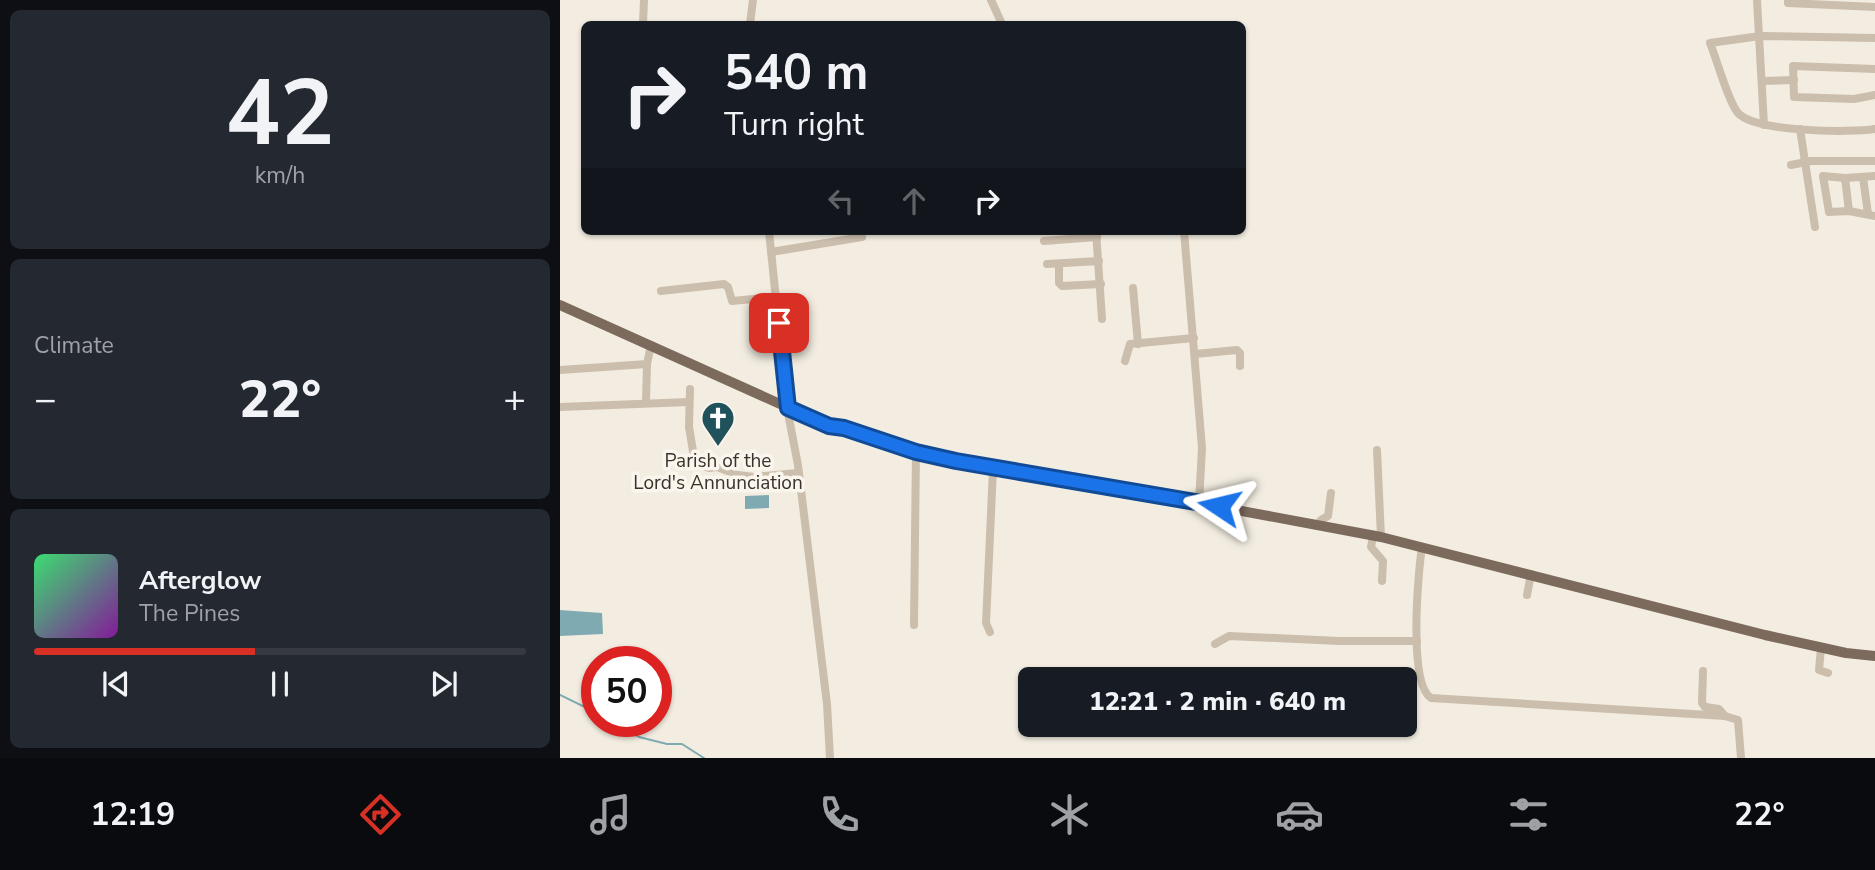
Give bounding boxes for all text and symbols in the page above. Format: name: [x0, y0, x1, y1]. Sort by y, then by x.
text: 540 m: [724, 39, 868, 106]
icon: right: [609, 49, 700, 140]
text: 42: [225, 52, 335, 176]
text: Turn right: [724, 103, 864, 146]
text: km/h: [255, 160, 305, 191]
icon: left: [822, 182, 860, 220]
icon: ahead: [895, 182, 933, 220]
icon: right: [968, 182, 1006, 220]
pin: [749, 293, 809, 353]
icon: arrive: [760, 304, 798, 342]
text: Climate: [34, 330, 114, 361]
text: 22°: [239, 364, 321, 435]
text: −: [34, 374, 57, 425]
text: +: [503, 374, 526, 425]
church icon: Parish of the Lord's Annunciation: [699, 399, 737, 448]
place label: Parish of the Lord's Annunciation: [633, 448, 803, 496]
position arrow: [1182, 469, 1256, 543]
text: Afterglow: [139, 563, 262, 598]
text: The Pines: [139, 598, 240, 629]
speed limit sign: 50: [581, 646, 672, 737]
icon: previous: [97, 665, 135, 703]
icon: pause: [261, 665, 299, 703]
icon: next: [425, 665, 463, 703]
text: 12:21 · 2 min · 640 m: [1089, 684, 1346, 719]
icon: directions: [356, 790, 405, 839]
icon: music: [586, 790, 635, 839]
icon: phone: [815, 790, 864, 839]
icon: climate: [1045, 790, 1094, 839]
icon: car: [1275, 790, 1324, 839]
icon: filters: [1504, 790, 1553, 839]
text: 12:19: [90, 793, 175, 836]
text: 22°: [1734, 793, 1785, 836]

